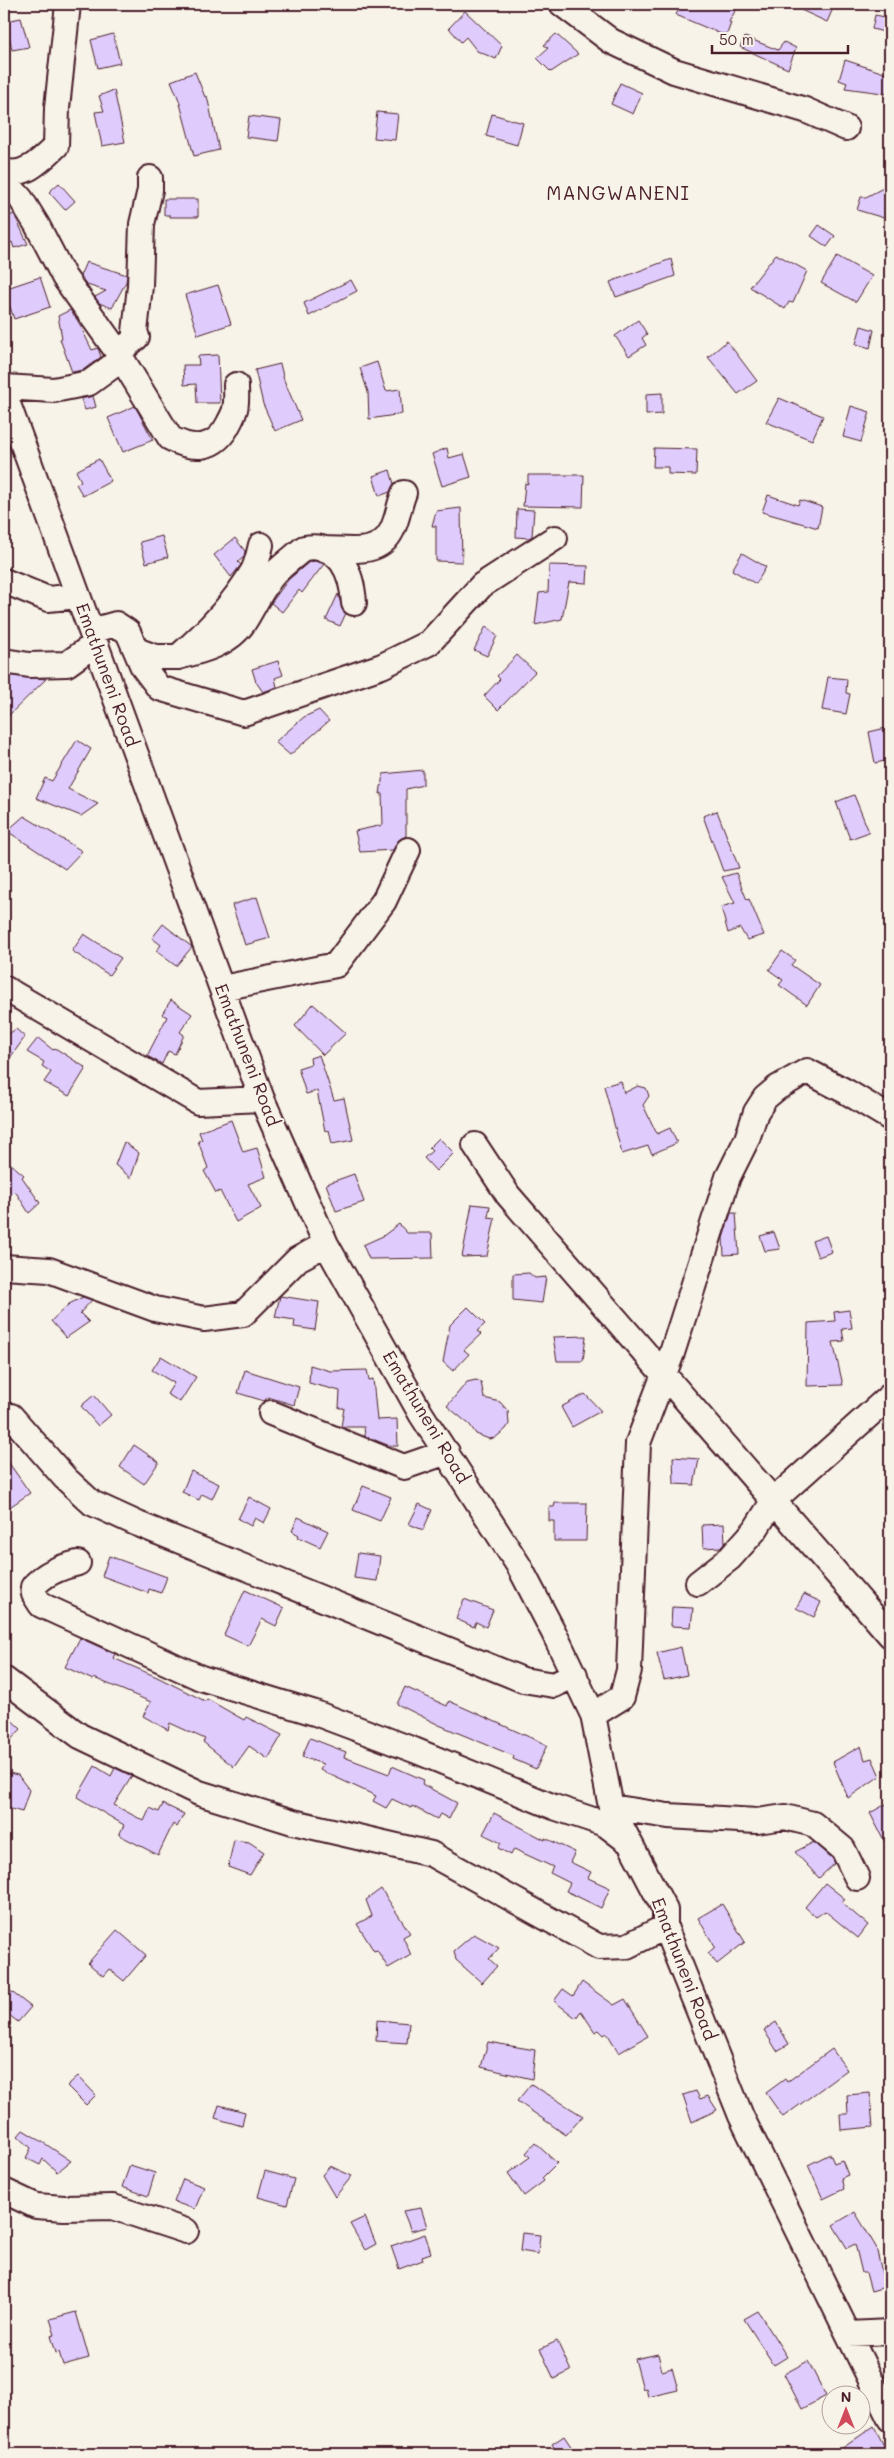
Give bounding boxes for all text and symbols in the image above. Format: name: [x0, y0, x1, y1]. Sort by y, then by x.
scale bar: [712, 22, 848, 54]
text: 50 m: [719, 29, 754, 49]
district label: MANGWANENI: [546, 180, 690, 205]
street label: Emathuneni Road: [71, 600, 145, 750]
street label: Emathuneni Road: [210, 980, 286, 1129]
street label: Emathuneni Road: [378, 1346, 476, 1487]
street label: Emathuneni Road: [647, 1894, 723, 2043]
north arrow: [822, 2386, 872, 2436]
text: N: [841, 2387, 851, 2406]

